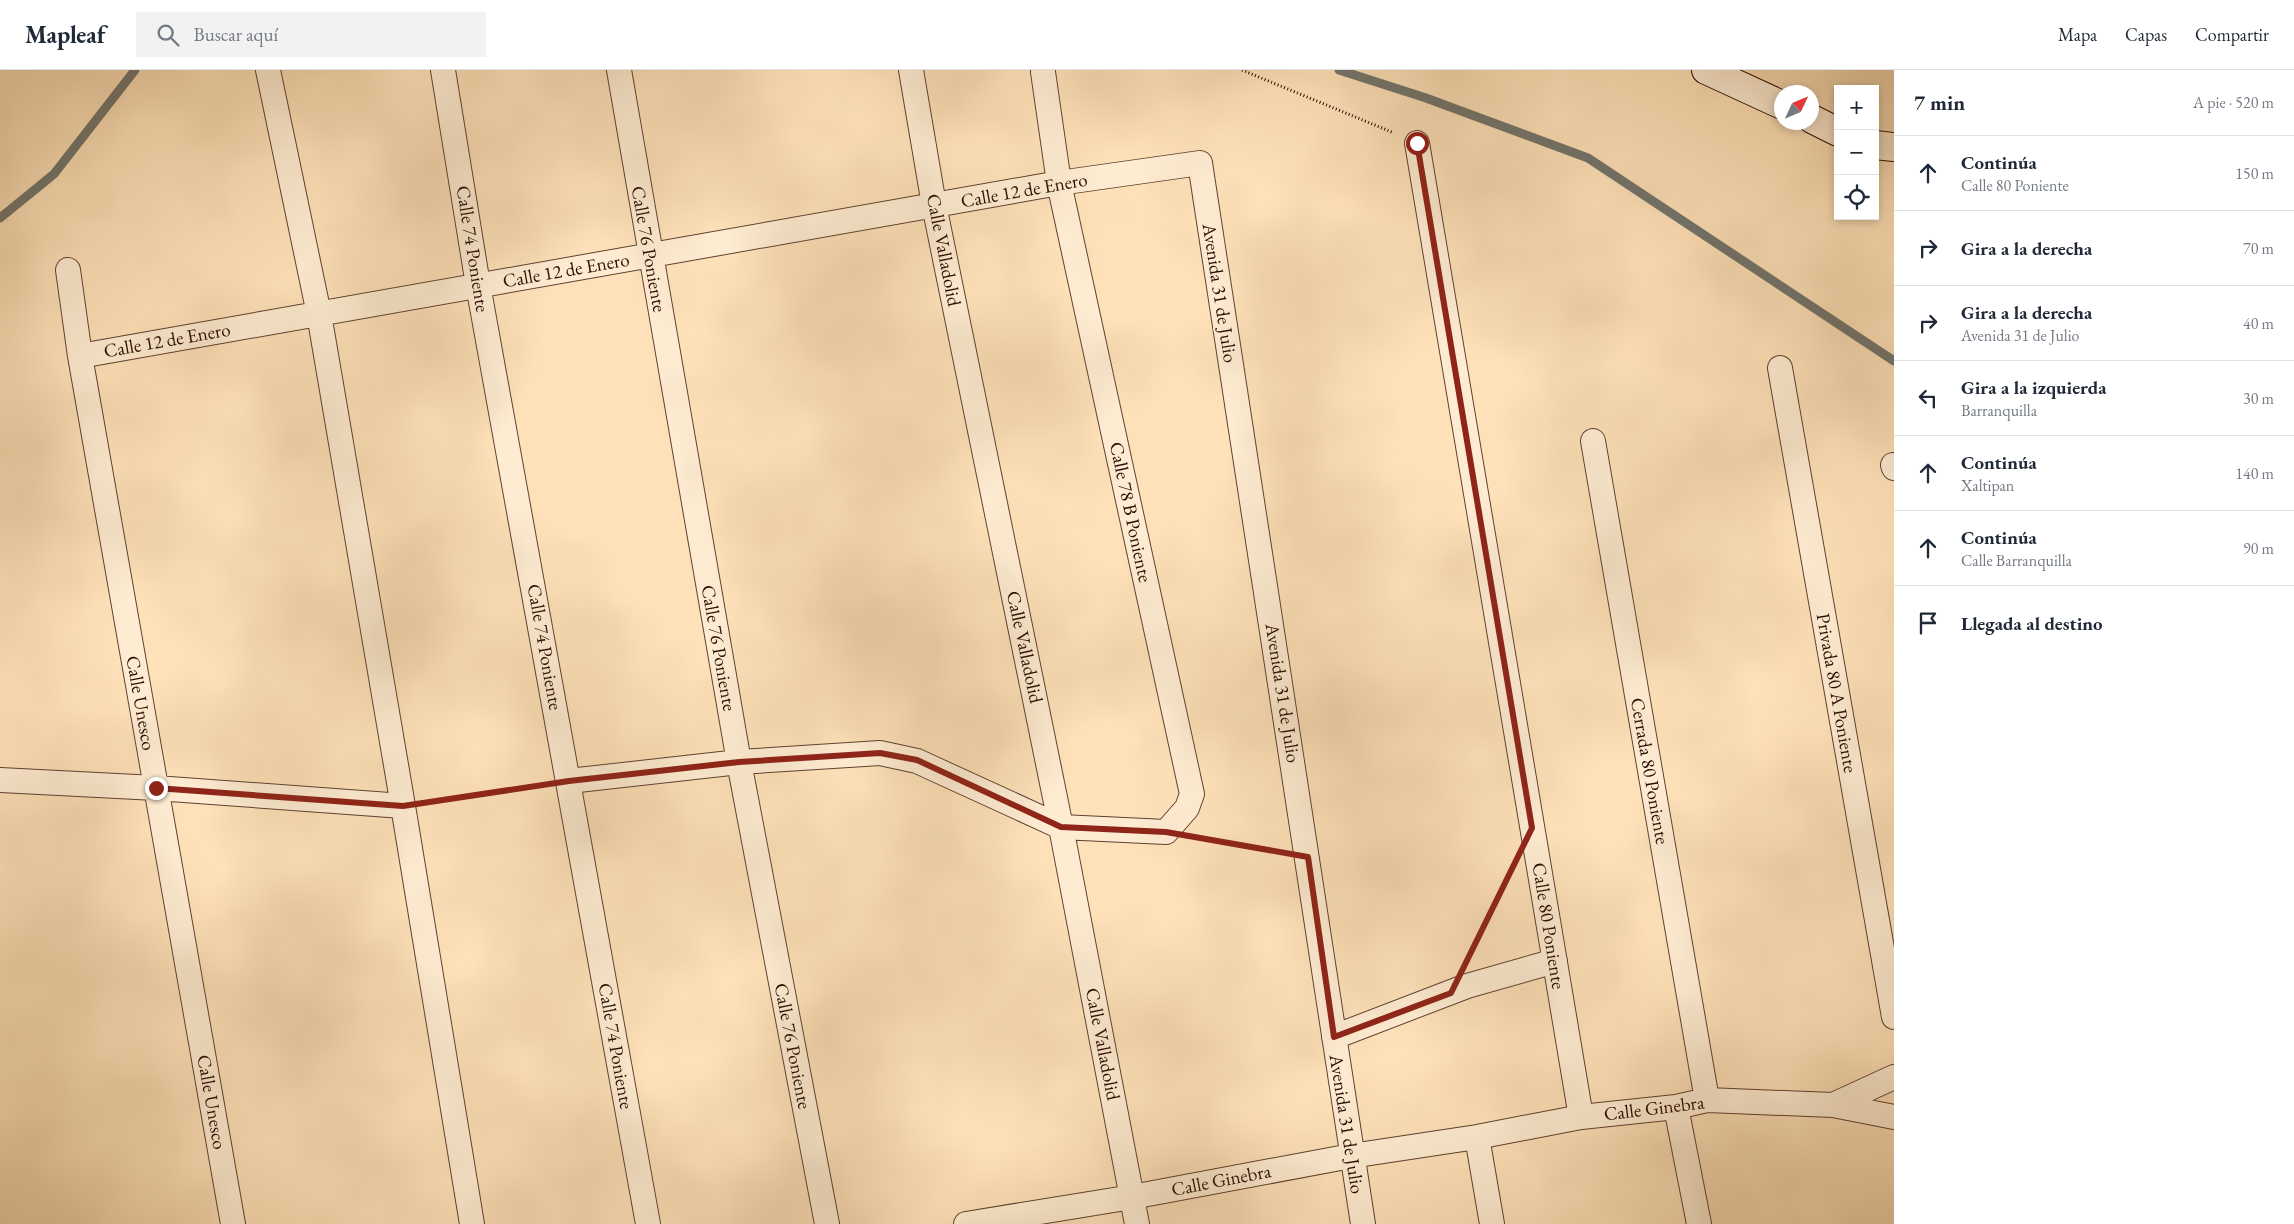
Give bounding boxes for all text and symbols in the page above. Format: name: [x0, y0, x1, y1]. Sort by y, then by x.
search box: [136, 12, 486, 57]
text: Mapleaf: [25, 19, 106, 50]
icon: search: [154, 21, 182, 49]
text: Buscar aquí: [194, 22, 278, 47]
text: Mapa: [2058, 23, 2097, 46]
text: Capas: [2125, 23, 2167, 46]
text: Compartir: [2195, 23, 2269, 46]
north arrow: [1774, 85, 1819, 130]
map controls: [1834, 85, 1879, 220]
button: +: [1834, 85, 1879, 130]
text: 7 min: [1914, 89, 1965, 116]
text: A pie · 520 m: [2193, 92, 2274, 113]
button: −: [1834, 130, 1879, 175]
route start: [1406, 132, 1429, 155]
text: Continúa: [1961, 150, 2037, 175]
icon: ahead: [1914, 159, 1942, 187]
text: 150 m: [2235, 163, 2274, 184]
street label: Calle 12 de Enero: [959, 167, 1089, 213]
button: locate: [1834, 175, 1879, 220]
text: Calle 80 Poniente: [1961, 175, 2069, 196]
street label: Calle 74 Poniente: [451, 184, 495, 314]
street label: Calle 76 Poniente: [626, 184, 672, 314]
street label: Calle Valladolid: [921, 192, 967, 309]
street label: Avenida 31 de Julio: [1196, 221, 1243, 364]
icon: right: [1914, 234, 1942, 262]
text: Gira a la derecha: [1961, 236, 2092, 261]
text: 70 m: [2243, 238, 2274, 259]
street label: Calle 12 de Enero: [501, 247, 631, 293]
text: Gira a la derecha: [1961, 300, 2092, 325]
icon: right: [1914, 309, 1942, 337]
text: 40 m: [2243, 313, 2274, 334]
street label: Calle 12 de Enero: [102, 317, 232, 363]
text: Avenida 31 de Julio: [1961, 325, 2080, 346]
text: Gira a la izquierda: [1961, 375, 2107, 400]
icon: left: [1914, 384, 1942, 412]
text: 30 m: [2243, 388, 2274, 409]
text: Barranquilla: [1961, 400, 2037, 421]
street label: Calle 78 B Poniente: [1104, 440, 1158, 584]
text: Continúa: [1961, 450, 2037, 475]
icon: ahead: [1914, 459, 1942, 487]
text: 140 m: [2235, 463, 2274, 484]
text: Xaltipan: [1961, 475, 2014, 496]
text: Continúa: [1961, 525, 2037, 550]
icon: ahead: [1914, 534, 1942, 562]
text: 90 m: [2243, 538, 2274, 559]
text: Calle Barranquilla: [1961, 550, 2072, 571]
street label: Calle 74 Poniente: [522, 582, 568, 712]
street label: Calle 76 Poniente: [696, 583, 742, 713]
street label: Calle Valladolid: [1001, 589, 1049, 706]
icon: arrive: [1914, 609, 1942, 637]
street label: Privada 80 A Poniente: [1811, 611, 1863, 775]
text: Llegada al destino: [1961, 611, 2103, 636]
street label: Avenida 31 de Julio: [1259, 621, 1306, 764]
street label: Calle Unesco: [120, 654, 162, 752]
street label: Cerrada 80 Poniente: [1625, 696, 1675, 846]
route end: [145, 777, 168, 800]
street label: Calle 80 Poniente: [1527, 861, 1571, 991]
street label: Calle 74 Poniente: [593, 981, 639, 1111]
street label: Calle 76 Poniente: [769, 981, 817, 1111]
street label: Calle Valladolid: [1080, 986, 1126, 1103]
street label: Avenida 31 de Julio: [1323, 1052, 1370, 1195]
street label: Calle Unesco: [191, 1053, 233, 1151]
street label: Calle Ginebra: [1602, 1089, 1706, 1127]
street label: Calle Ginebra: [1169, 1158, 1273, 1202]

